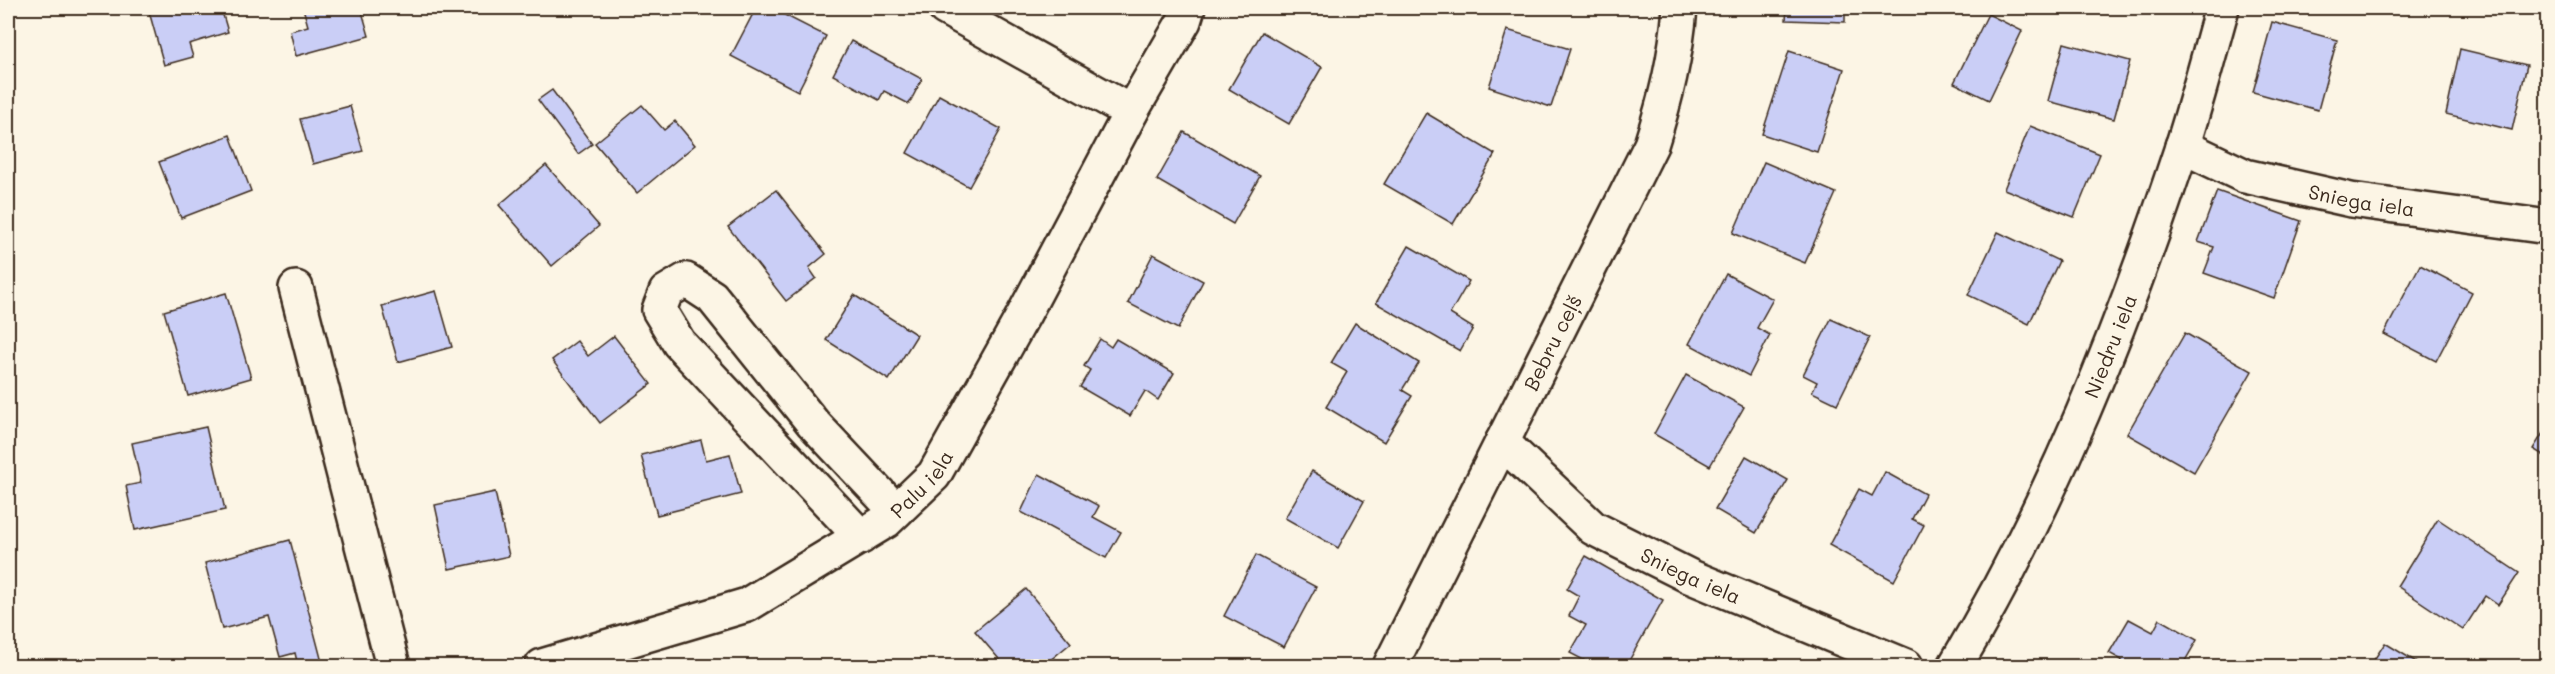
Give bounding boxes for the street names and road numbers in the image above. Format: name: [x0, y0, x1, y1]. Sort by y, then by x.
street label: Sniega iela: [2306, 178, 2416, 222]
street label: Bebru ceļš: [1517, 290, 1587, 395]
street label: Niedru iela: [2078, 290, 2142, 402]
street label: Palu iela: [884, 445, 958, 523]
street label: Sniega iela: [1636, 541, 1745, 609]

